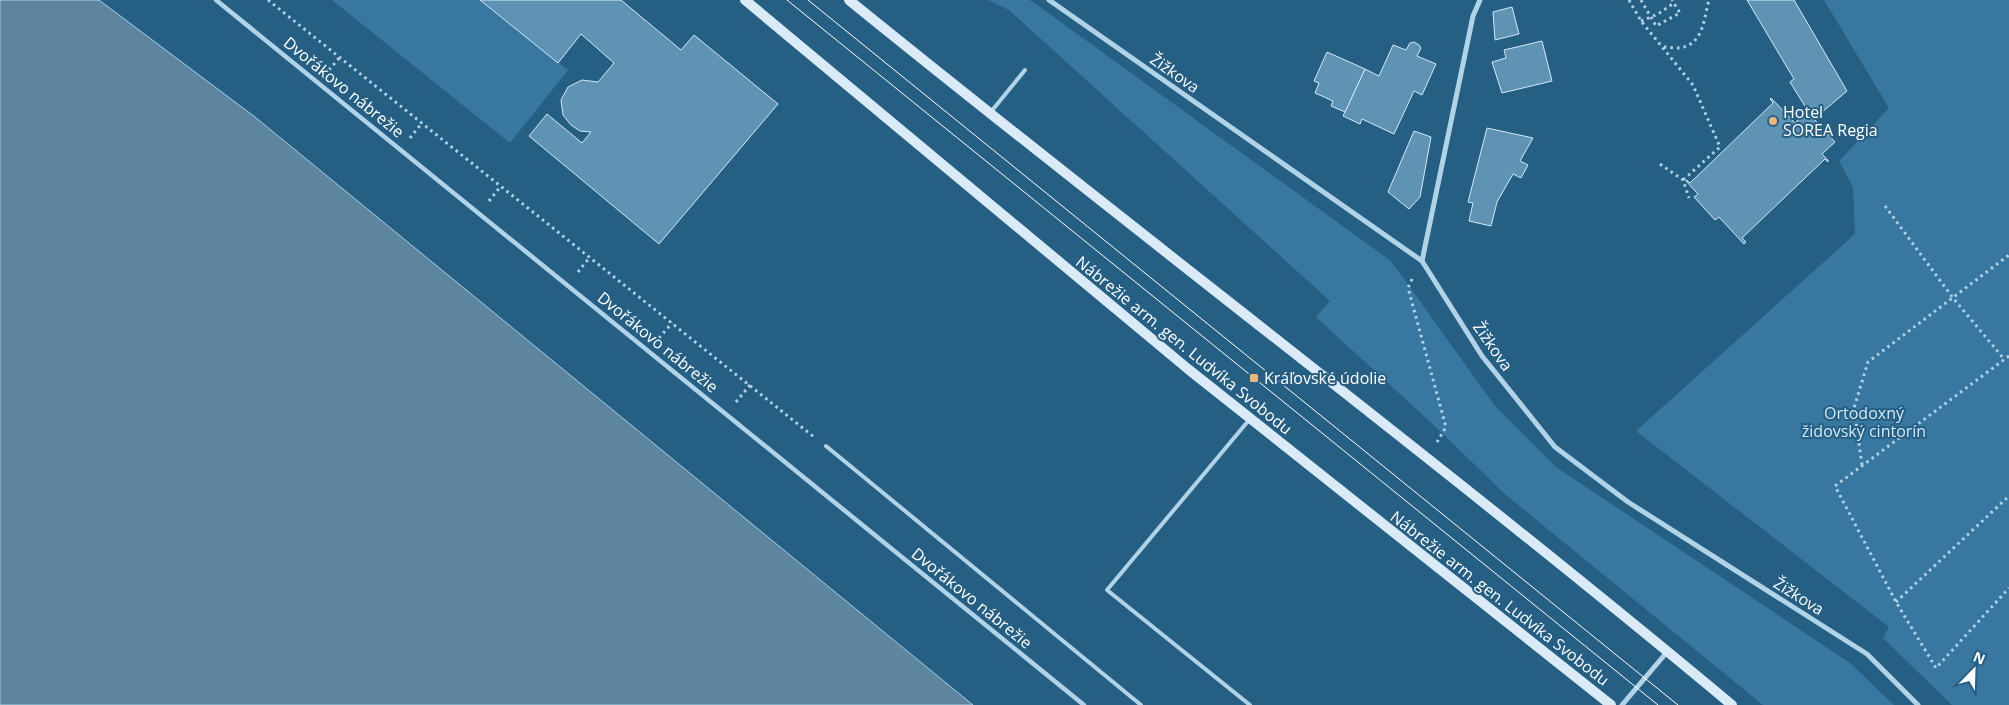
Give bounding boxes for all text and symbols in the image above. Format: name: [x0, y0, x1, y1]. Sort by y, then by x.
street label: Dvořákovo nábrežie: [279, 32, 409, 142]
street label: Žižkova: [1146, 48, 1204, 98]
place label: Hotel SOREA Regia: [1783, 101, 1878, 141]
marker: Hotel SOREA Regia: [1767, 115, 1779, 127]
street label: Nábrežie arm. gen. Ludvíka Svobodu: [1071, 251, 1297, 439]
street label: Dvořákovo nábrežie: [593, 287, 723, 397]
street label: Žižkova: [1468, 317, 1518, 375]
place label: Kráľovské údolie: [1264, 367, 1386, 389]
marker: Kráľovské údolie: [1248, 372, 1260, 384]
park label: Ortodoxný židovský cintorín: [1802, 402, 1926, 442]
street label: Nábrežie arm. gen. Ludvíka Svobodu: [1386, 506, 1614, 690]
street label: Dvořákovo nábrežie: [907, 543, 1037, 653]
street label: Žižkova: [1770, 572, 1828, 620]
north arrow: [1949, 645, 1999, 695]
text: N: [1970, 647, 1988, 669]

